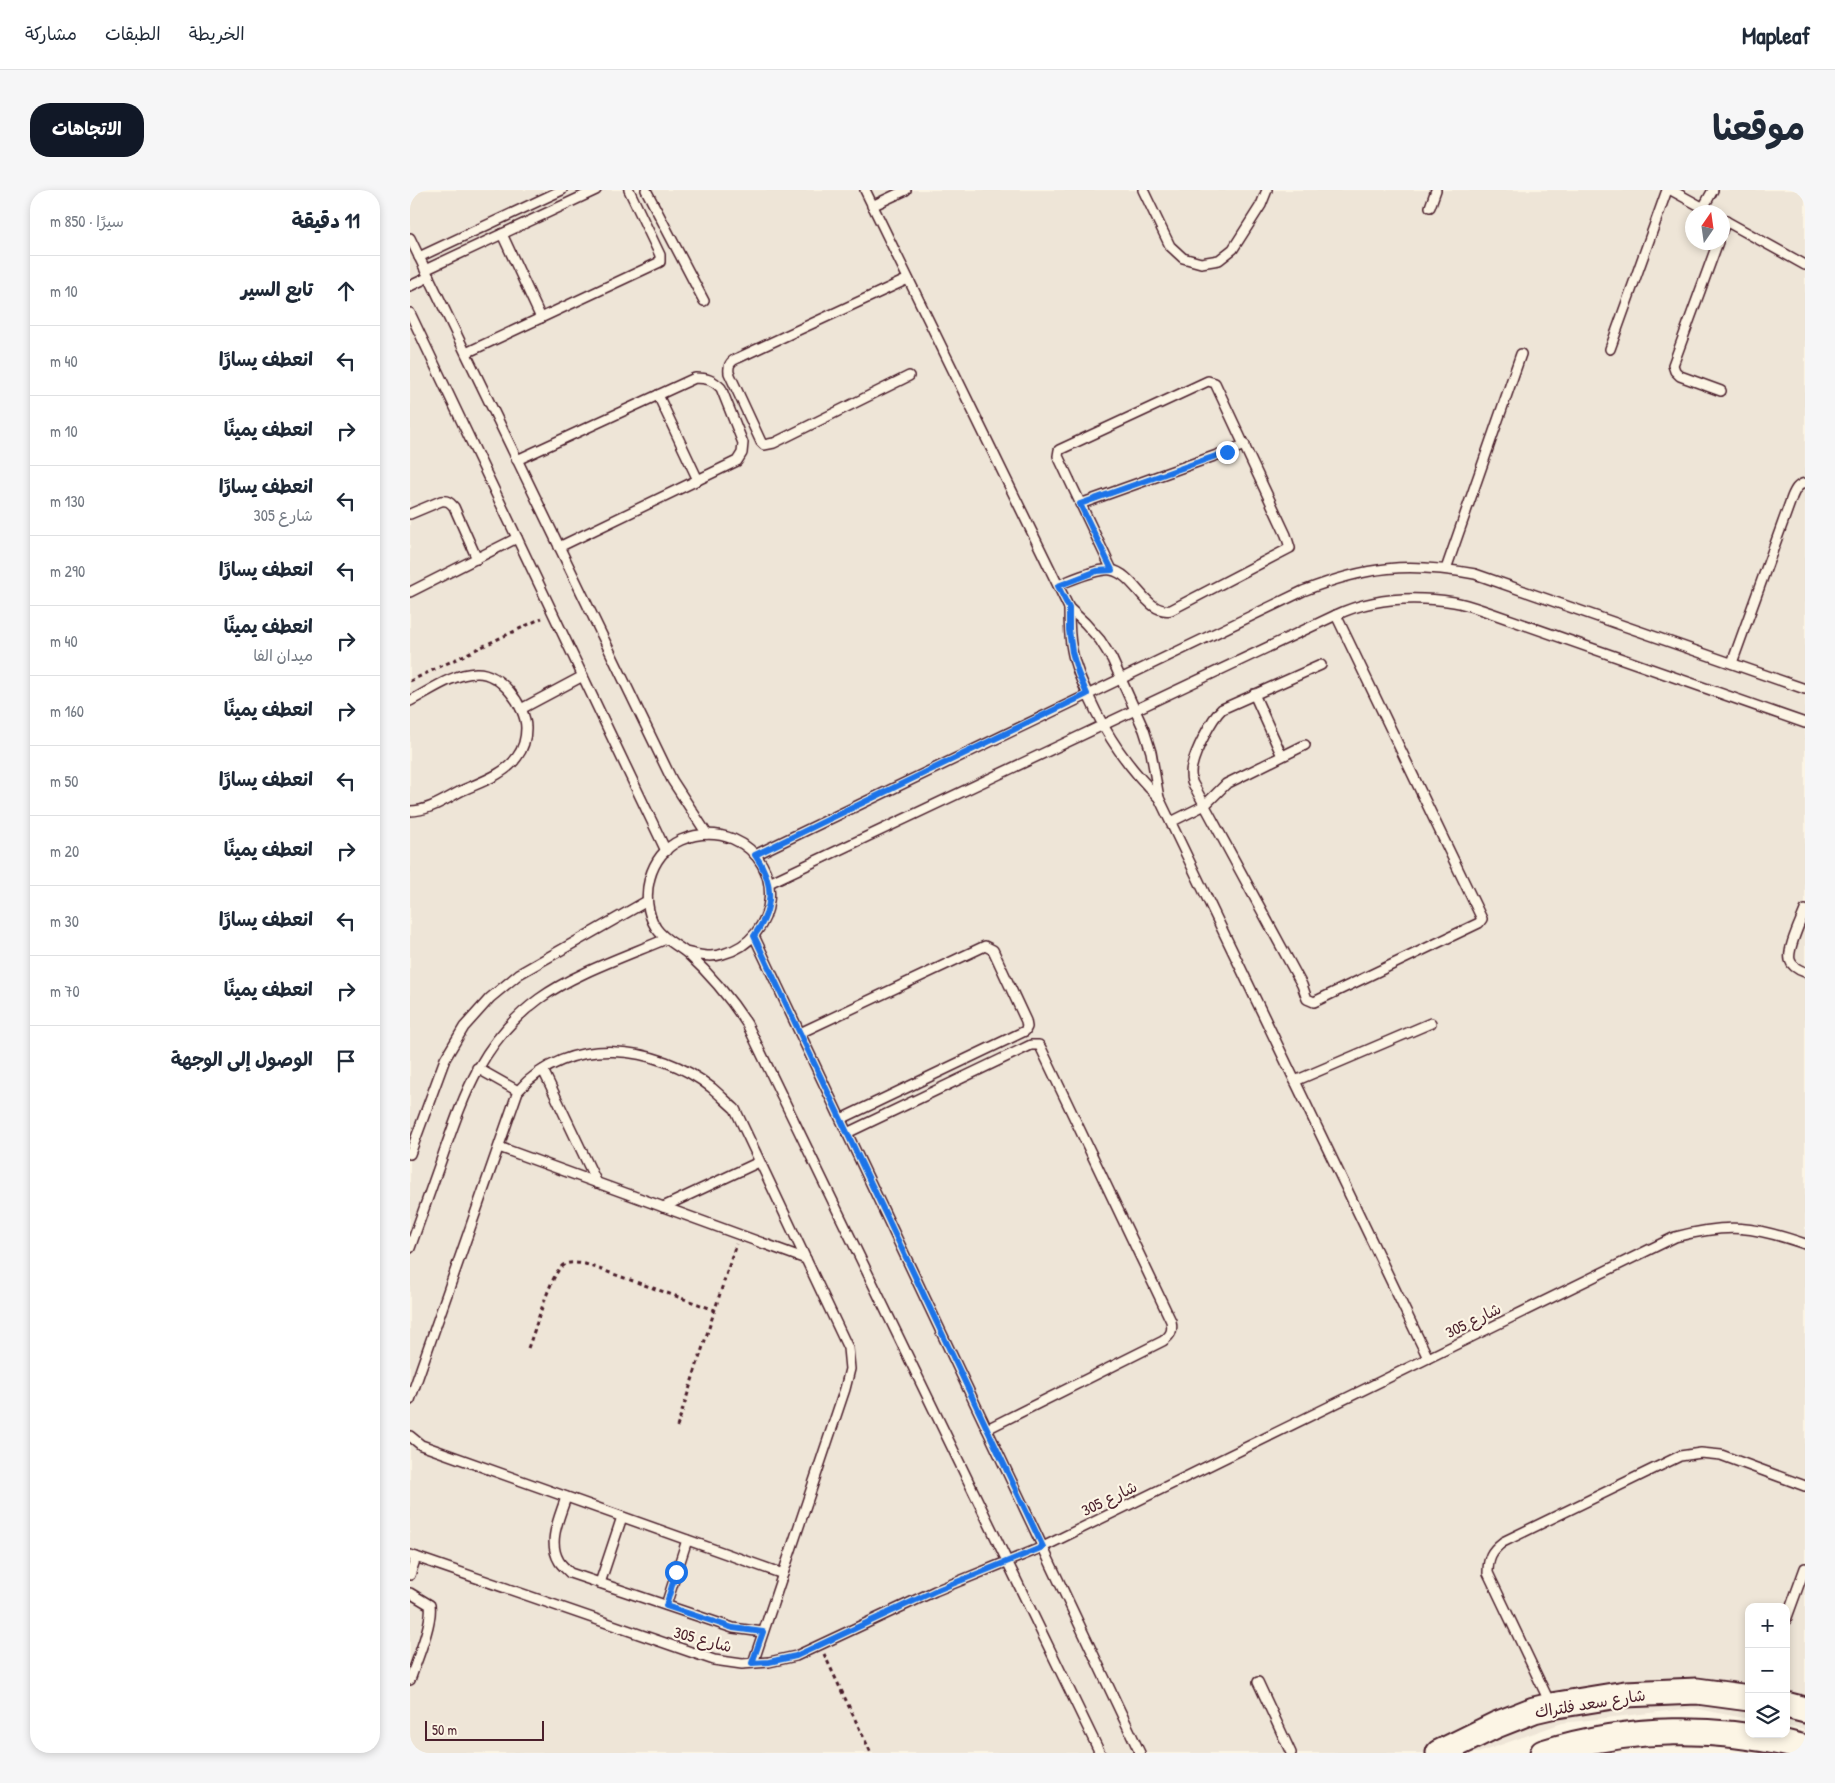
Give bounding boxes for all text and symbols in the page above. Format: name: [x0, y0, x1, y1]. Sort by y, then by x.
text: Mapleaf: [1742, 19, 1810, 51]
text: مشاركة: [25, 21, 77, 46]
text: الطبقات: [105, 21, 161, 46]
text: الخريطة: [189, 21, 245, 46]
button: الاتجاهات: [30, 103, 144, 157]
text: موقعنا: [1712, 104, 1805, 151]
north arrow: [1685, 205, 1730, 250]
text: 11 دقيقة: [291, 206, 360, 235]
text: سيرًا · 850 m: [50, 210, 124, 232]
text: تابع السير: [241, 276, 313, 302]
icon: ahead: [332, 277, 360, 305]
text: 10 m: [50, 280, 78, 302]
text: انعطف يسارًا: [219, 346, 313, 372]
icon: left: [332, 347, 360, 375]
text: 40 m: [50, 350, 78, 372]
text: انعطف يمينًا: [224, 416, 313, 442]
icon: right: [332, 417, 360, 445]
text: 10 m: [50, 420, 78, 442]
route end: [1216, 441, 1239, 464]
text: انعطف يسارًا: [219, 473, 313, 499]
icon: left: [332, 487, 360, 515]
text: 130 m: [50, 490, 85, 512]
text: شارع 305: [254, 504, 313, 526]
text: انعطف يسارًا: [219, 556, 313, 582]
icon: left: [332, 557, 360, 585]
text: 290 m: [50, 560, 85, 582]
text: انعطف يمينًا: [224, 613, 313, 639]
icon: right: [332, 627, 360, 655]
text: 40 m: [50, 630, 78, 652]
text: ميدان الفا: [253, 644, 313, 666]
text: انعطف يمينًا: [224, 696, 313, 722]
icon: right: [332, 697, 360, 725]
text: 160 m: [50, 700, 84, 722]
text: انعطف يسارًا: [219, 766, 313, 792]
icon: left: [332, 767, 360, 795]
text: 50 m: [50, 770, 79, 792]
text: انعطف يمينًا: [224, 836, 313, 862]
icon: right: [332, 837, 360, 865]
text: 20 m: [50, 840, 79, 862]
text: انعطف يسارًا: [219, 906, 313, 932]
icon: left: [332, 907, 360, 935]
text: 30 m: [50, 910, 79, 932]
text: انعطف يمينًا: [224, 976, 313, 1002]
icon: right: [332, 977, 360, 1005]
text: 70 m: [50, 980, 80, 1002]
text: الوصول إلى الوجهة: [171, 1046, 313, 1072]
icon: arrive: [332, 1047, 360, 1075]
street label: شارع 305: [1441, 1297, 1505, 1344]
street label: شارع 305: [1077, 1475, 1141, 1522]
route start: [665, 1561, 688, 1584]
map controls: [1745, 1603, 1790, 1738]
button: +: [1745, 1603, 1790, 1648]
street label: شارع 305: [671, 1621, 735, 1658]
button: −: [1745, 1648, 1790, 1693]
street label: شارع سعد فلتراك: [1533, 1683, 1647, 1724]
button: layers: [1745, 1693, 1790, 1738]
scale bar: [425, 1718, 544, 1741]
text: 50 m: [432, 1720, 457, 1739]

